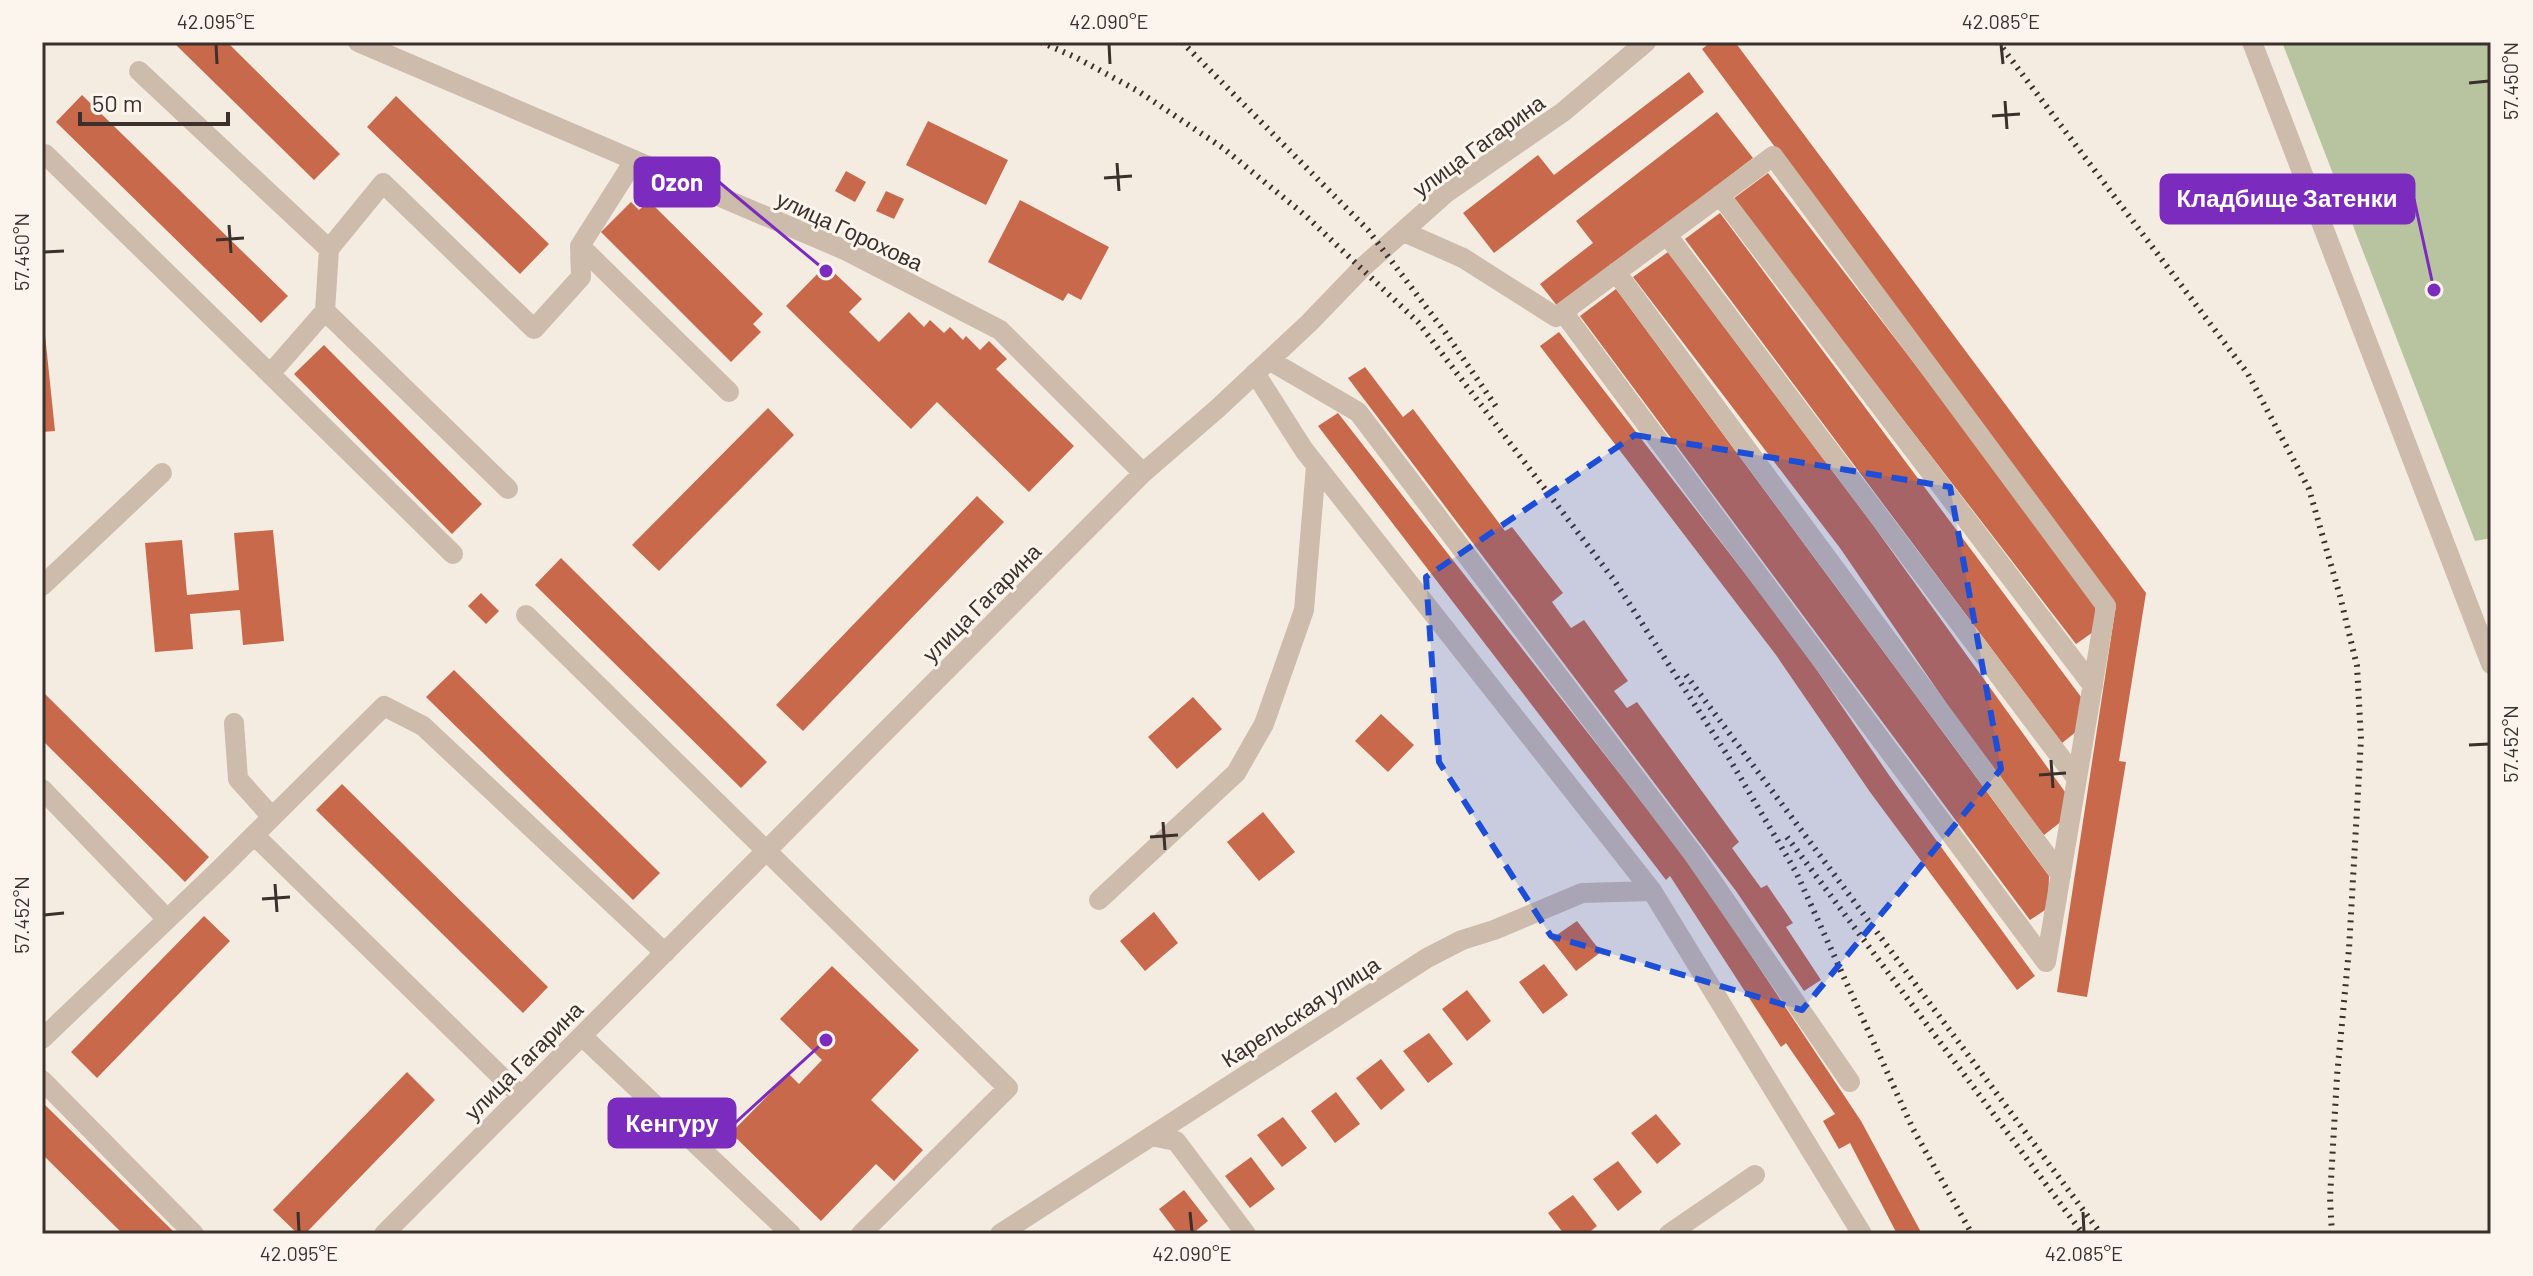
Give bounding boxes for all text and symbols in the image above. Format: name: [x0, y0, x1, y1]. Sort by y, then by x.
text: 42.095°E: [177, 9, 255, 33]
text: 42.090°E: [1069, 9, 1149, 33]
text: 42.085°E: [1962, 9, 2040, 33]
text: 57.450°N: [2498, 42, 2522, 120]
scale bar: [80, 76, 228, 126]
text: 50 m: [92, 88, 143, 117]
street label: улица Гагарина: [1407, 88, 1550, 202]
callout: Ozon: [635, 158, 719, 206]
text: Ozon: [651, 167, 703, 196]
callout: Кладбище Затенки: [2161, 175, 2414, 223]
text: Кладбище Затенки: [2176, 183, 2398, 212]
street label: улица Горохова: [772, 185, 928, 276]
text: 57.450°N: [9, 213, 33, 291]
street label: улица Гагарина: [916, 537, 1047, 667]
text: 57.452°N: [2498, 705, 2522, 783]
text: 57.452°N: [9, 876, 33, 954]
street label: Карельская улица: [1216, 950, 1385, 1073]
street label: улица Гагарина: [458, 995, 589, 1125]
callout: Кенгуру: [609, 1099, 735, 1147]
text: Кенгуру: [625, 1108, 719, 1137]
text: 42.095°E: [260, 1241, 338, 1265]
text: 42.090°E: [1152, 1241, 1232, 1265]
text: 42.085°E: [2045, 1241, 2123, 1265]

